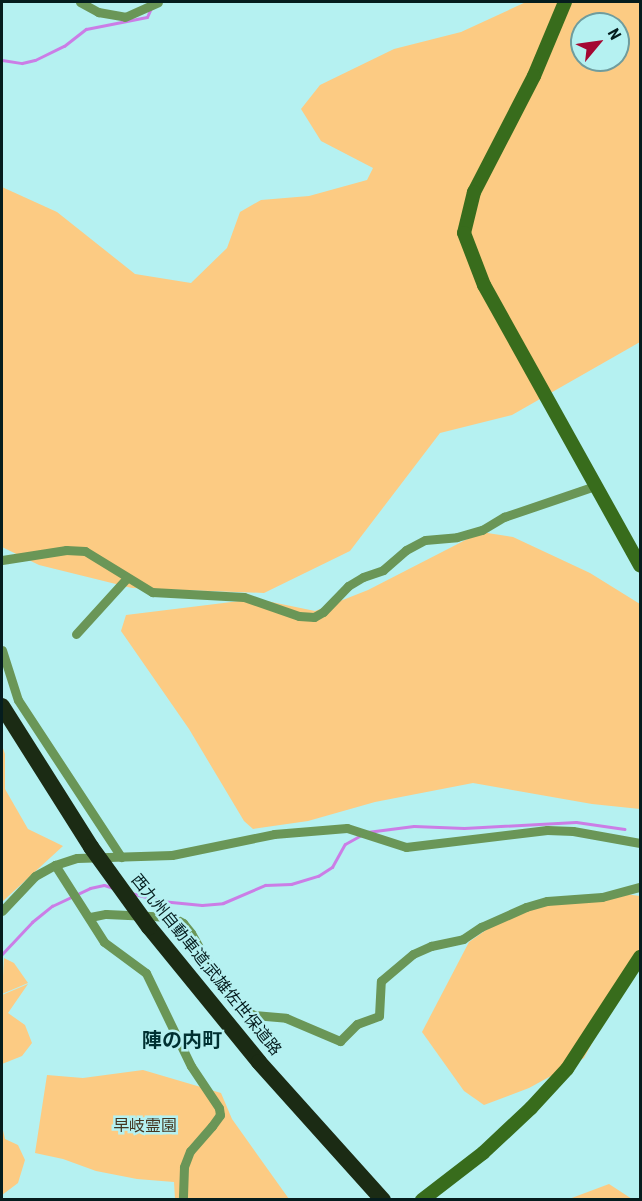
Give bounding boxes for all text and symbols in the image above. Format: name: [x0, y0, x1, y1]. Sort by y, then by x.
north arrow: [570, 12, 630, 72]
text: N: [604, 25, 625, 43]
street label: 西九州自動車道;武雄佐世保道路: [127, 871, 285, 1059]
district label: 陣の内町: [142, 1028, 222, 1052]
park label: 早岐霊園: [113, 1116, 177, 1136]

